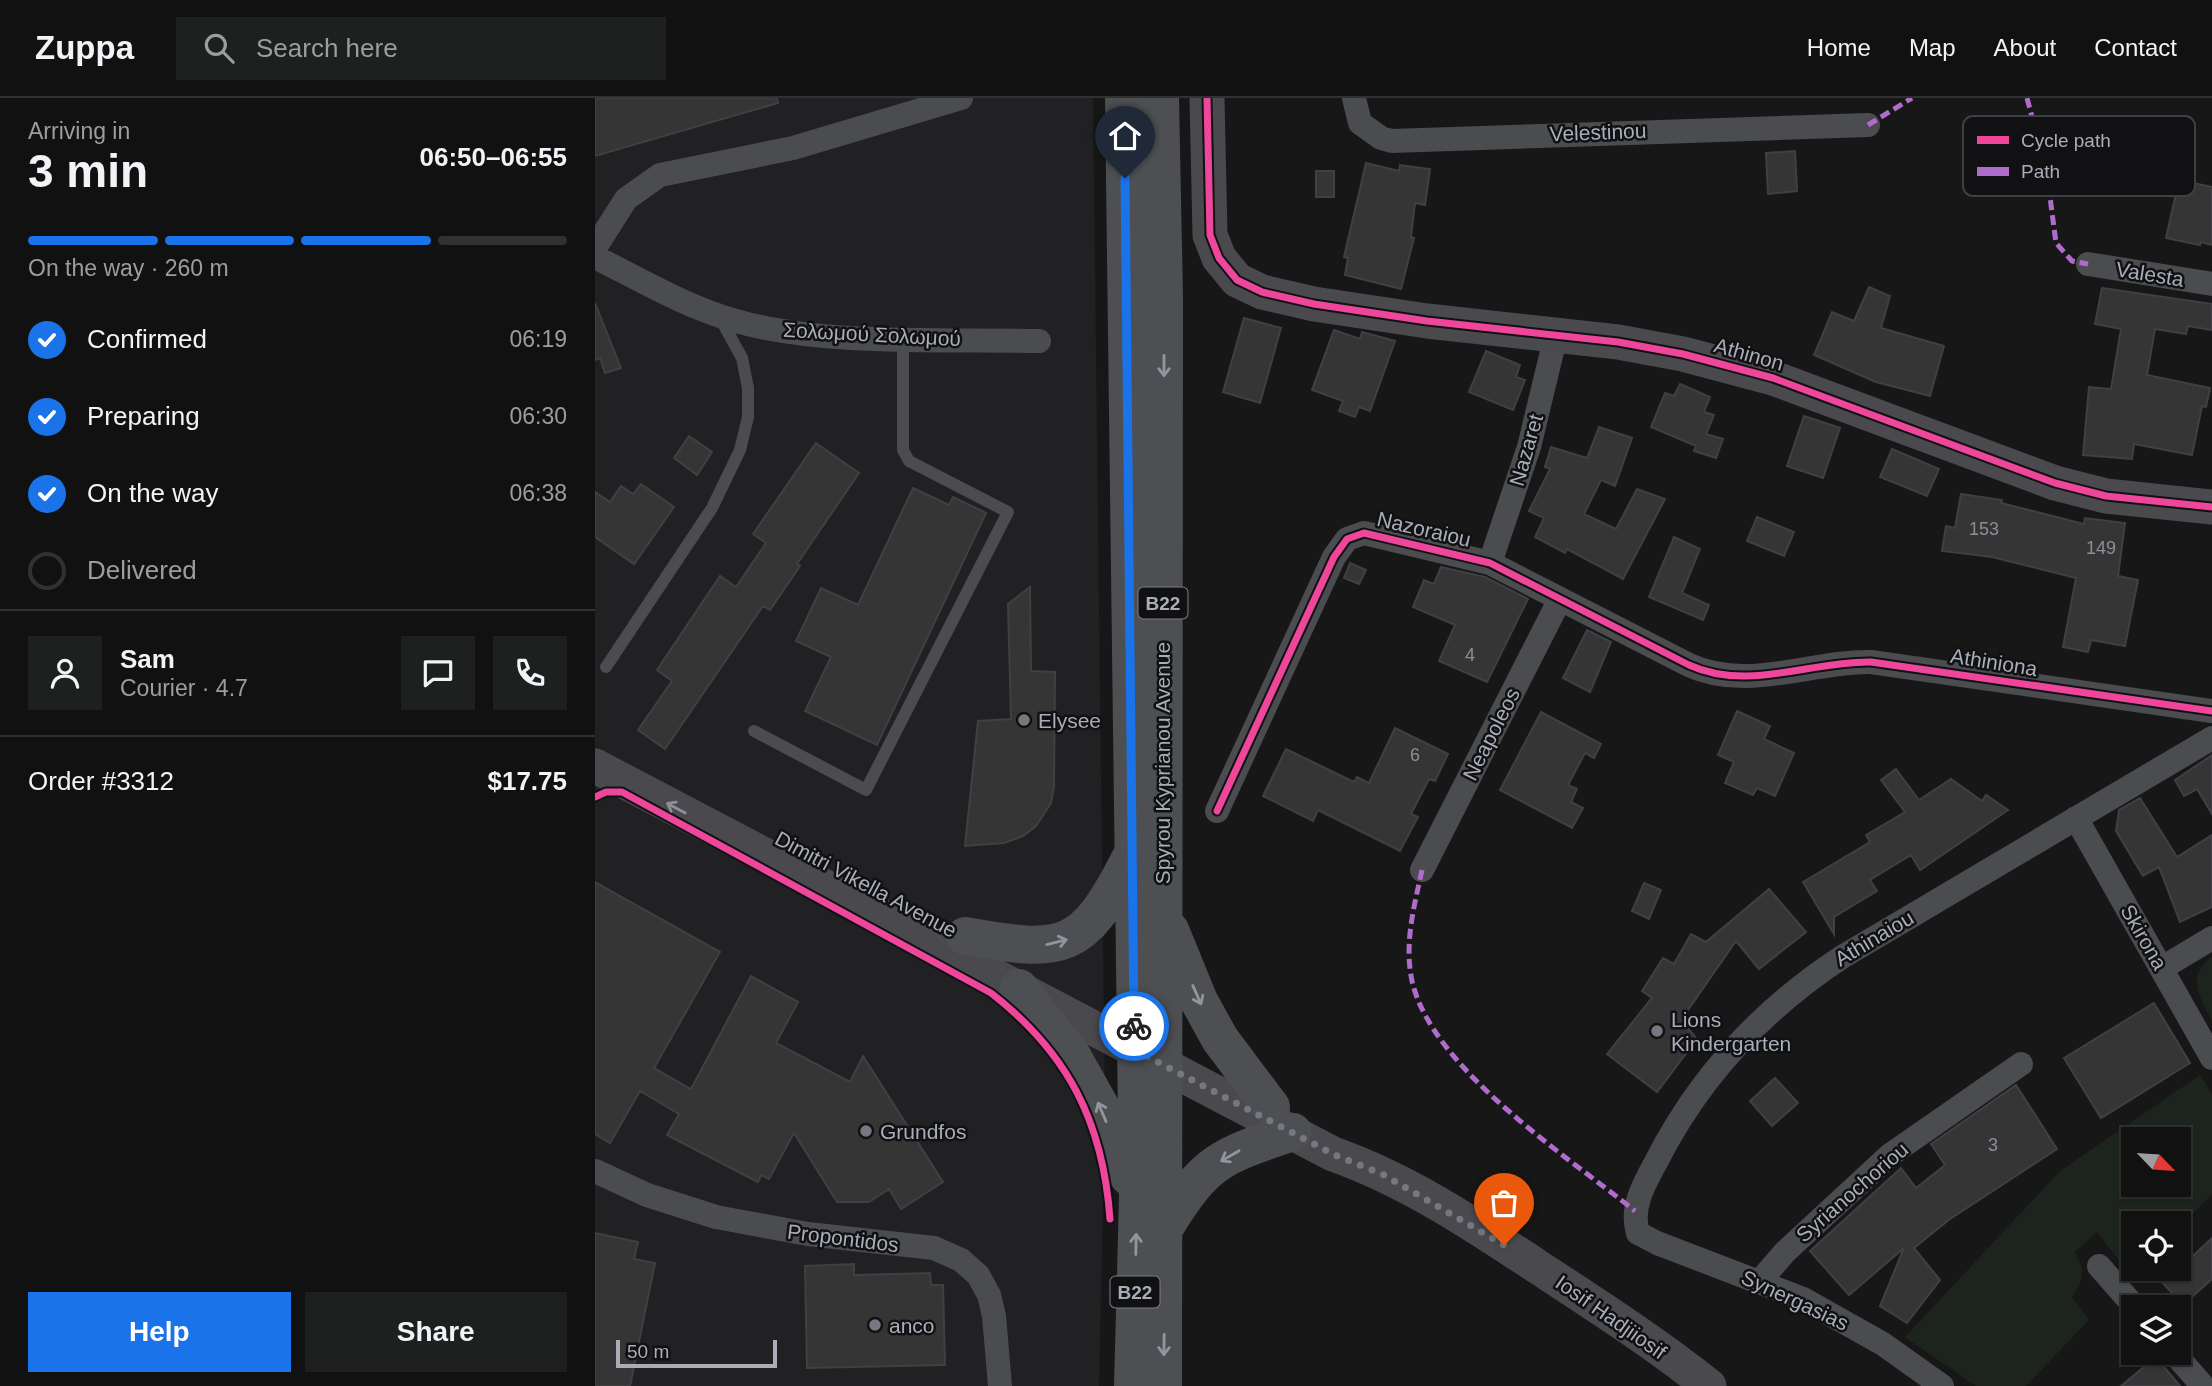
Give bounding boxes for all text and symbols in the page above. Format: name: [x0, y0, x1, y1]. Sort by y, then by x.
search box: [176, 17, 666, 80]
text: Zuppa: [35, 29, 134, 66]
icon: search: [200, 29, 238, 67]
text: Search here: [256, 33, 398, 63]
text: Home: [1807, 34, 1871, 61]
text: Map: [1909, 34, 1956, 61]
text: About: [1994, 34, 2056, 61]
text: Contact: [2094, 34, 2177, 61]
pin: [1095, 106, 1155, 178]
legend: [1963, 116, 2195, 196]
icon: home: [1106, 117, 1144, 155]
text: Arriving in: [28, 118, 130, 144]
street label: Velestinou: [1549, 119, 1647, 145]
text: Cycle path: [2021, 130, 2111, 151]
text: 06:50–06:55: [420, 142, 567, 172]
text: 3 min: [28, 145, 148, 197]
text: Path: [2021, 161, 2060, 182]
text: On the way · 260 m: [28, 255, 229, 281]
street label: Valesta: [2114, 257, 2186, 291]
street label: Σολωμού Σολωμού: [782, 318, 962, 350]
icon: check: [28, 321, 66, 359]
text: Confirmed: [87, 324, 207, 354]
text: 06:19: [509, 326, 567, 352]
street label: Athinon: [1712, 333, 1786, 375]
one-way arrow: [1157, 355, 1171, 378]
icon: check: [28, 398, 66, 436]
text: Preparing: [87, 401, 200, 431]
text: 06:30: [509, 403, 567, 429]
street label: Nazaret: [1505, 411, 1547, 489]
icon: check: [28, 475, 66, 513]
text: On the way: [87, 478, 219, 508]
text: 06:38: [509, 480, 567, 506]
street label: Nazoraiou: [1375, 507, 1473, 551]
house number: 153: [1969, 519, 1999, 539]
house number: 149: [2086, 538, 2116, 558]
text: Delivered: [87, 555, 197, 585]
road number: B22: [1139, 588, 1187, 618]
button: person: [28, 636, 102, 710]
button: chat: [401, 636, 475, 710]
button: phone: [493, 636, 567, 710]
street label: Spyrou Kyprianou Avenue: [1151, 642, 1174, 884]
text: Sam: [120, 644, 175, 674]
street label: Athiniona: [1949, 644, 2039, 680]
house number: 4: [1465, 645, 1475, 665]
text: Courier · 4.7: [120, 675, 248, 701]
street label: Neapoleos: [1458, 684, 1524, 784]
place label: Elysee: [1038, 709, 1101, 732]
marker: Elysee: [1016, 712, 1032, 728]
house number: 6: [1410, 745, 1420, 765]
text: Order #3312: [28, 766, 174, 796]
text: $17.75: [487, 766, 567, 796]
one-way arrow: [666, 801, 687, 815]
street label: Dimitri Vikella Avenue: [771, 826, 961, 942]
street label: Skirona: [2116, 900, 2172, 974]
street label: Athinaiou: [1831, 906, 1917, 970]
one-way arrow: [1045, 935, 1067, 948]
one-way arrow: [1191, 983, 1204, 1005]
courier: [1099, 991, 1169, 1061]
icon: bike: [1115, 1007, 1153, 1045]
place label: Lions Kindergarten: [1671, 1008, 1791, 1055]
marker: Lions Kindergarten: [1649, 1023, 1665, 1039]
one-way arrow: [1095, 1102, 1108, 1124]
place label: Grundfos: [880, 1120, 966, 1143]
marker: Grundfos: [858, 1123, 874, 1139]
north arrow: [2121, 1127, 2191, 1197]
map controls: [2121, 1127, 2191, 1365]
house number: 3: [1988, 1135, 1998, 1155]
street label: Syrianochoriou: [1792, 1137, 1912, 1247]
one-way arrow: [1220, 1149, 1240, 1163]
pin: [1474, 1173, 1534, 1245]
icon: bag: [1485, 1184, 1523, 1222]
button: locate: [2121, 1211, 2191, 1281]
street label: Propontidos: [786, 1220, 900, 1256]
one-way arrow: [1130, 1233, 1143, 1256]
street label: Synergasias: [1738, 1265, 1852, 1335]
street label: Iosif Hadjiiosif: [1551, 1270, 1671, 1364]
road number: B22: [1111, 1276, 1159, 1308]
button: Help: [28, 1292, 291, 1372]
button: Share: [305, 1292, 567, 1372]
button: layers: [2121, 1295, 2191, 1365]
place label: anco: [889, 1314, 935, 1337]
marker: anco: [867, 1317, 883, 1333]
one-way arrow: [1157, 1333, 1171, 1356]
scale bar: [616, 1337, 777, 1369]
text: 50 m: [627, 1341, 669, 1362]

